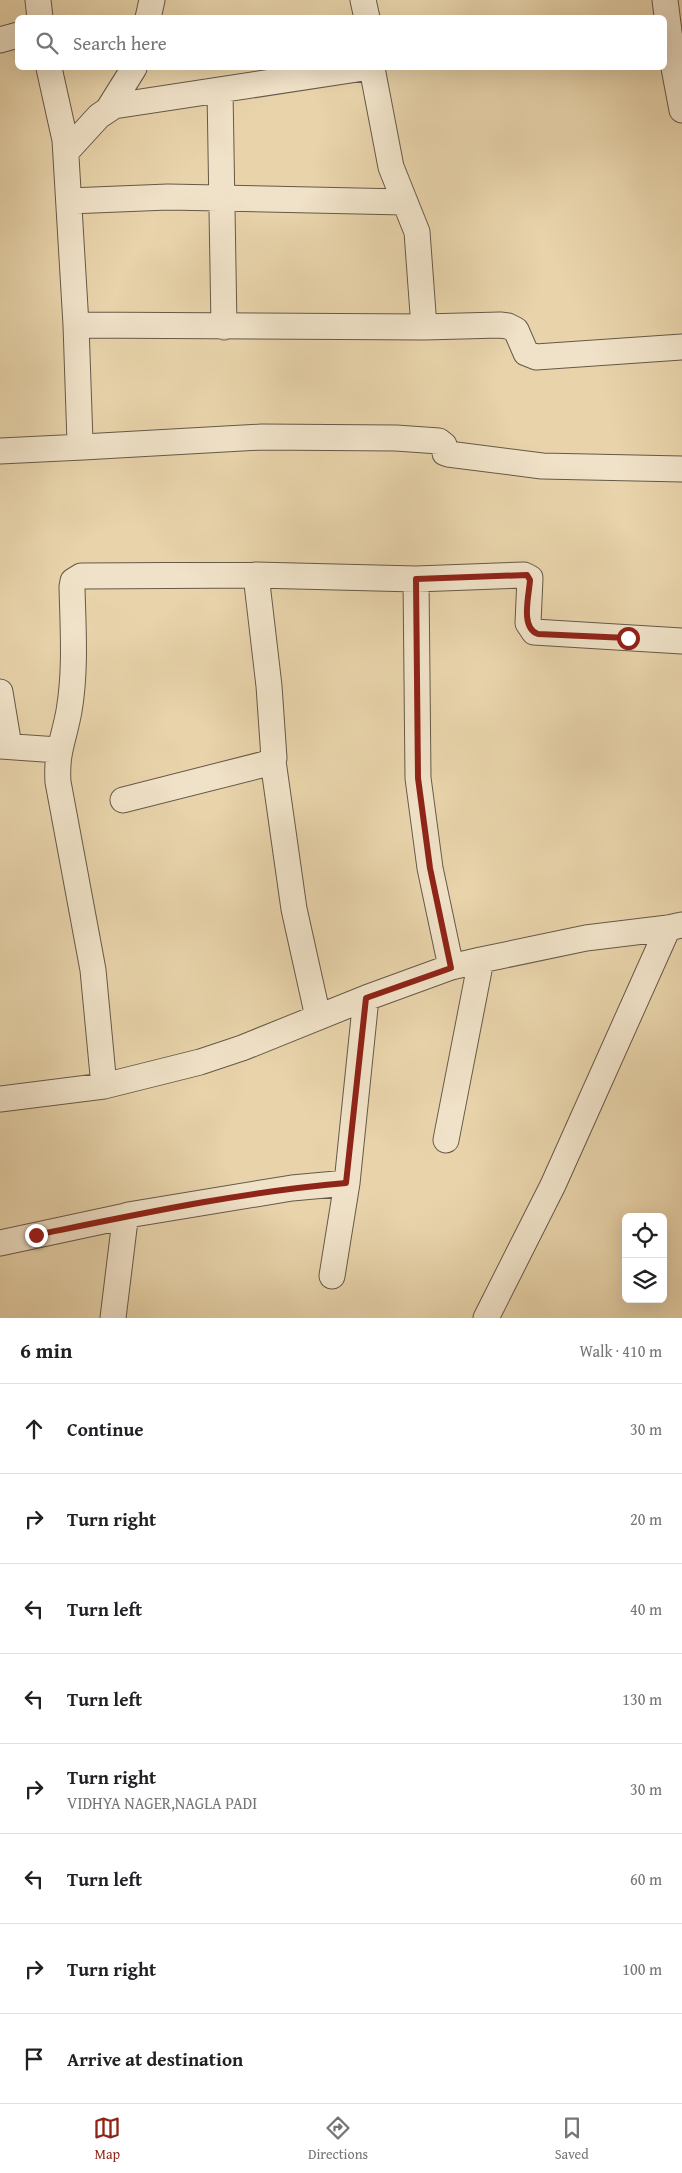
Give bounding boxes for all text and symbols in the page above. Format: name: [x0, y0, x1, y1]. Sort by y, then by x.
search box: [15, 15, 667, 70]
icon: search: [33, 29, 61, 57]
text: Search here: [73, 29, 167, 57]
route start: [617, 627, 640, 650]
map controls: [622, 1213, 667, 1303]
button: locate: [622, 1213, 667, 1258]
route end: [25, 1224, 48, 1247]
button: layers: [622, 1258, 667, 1303]
text: 6 min: [20, 1335, 72, 1366]
text: Walk · 410 m: [579, 1339, 662, 1363]
icon: ahead: [20, 1415, 48, 1443]
text: Continue: [67, 1415, 144, 1443]
text: 30 m: [630, 1417, 662, 1441]
icon: right: [20, 1505, 48, 1533]
text: Turn right: [67, 1505, 156, 1533]
text: 20 m: [630, 1507, 662, 1531]
icon: left: [20, 1595, 48, 1623]
text: Turn left: [67, 1595, 142, 1623]
text: 40 m: [630, 1597, 662, 1621]
icon: left: [20, 1685, 48, 1713]
text: Turn left: [67, 1685, 142, 1713]
text: 130 m: [622, 1687, 662, 1711]
text: Turn right: [67, 1763, 156, 1791]
icon: right: [20, 1775, 48, 1803]
text: 30 m: [630, 1777, 662, 1801]
text: VIDHYA NAGER,NAGLA PADI: [67, 1791, 257, 1815]
icon: left: [20, 1865, 48, 1893]
text: Turn left: [67, 1865, 142, 1893]
text: 60 m: [630, 1867, 662, 1891]
icon: right: [20, 1955, 48, 1983]
text: Turn right: [67, 1955, 156, 1983]
text: 100 m: [622, 1957, 662, 1981]
icon: arrive: [20, 2045, 48, 2073]
text: Arrive at destination: [67, 2045, 243, 2073]
tab: Map: [93, 2114, 121, 2164]
tab: Directions: [308, 2114, 368, 2164]
tab: Saved: [555, 2114, 589, 2164]

